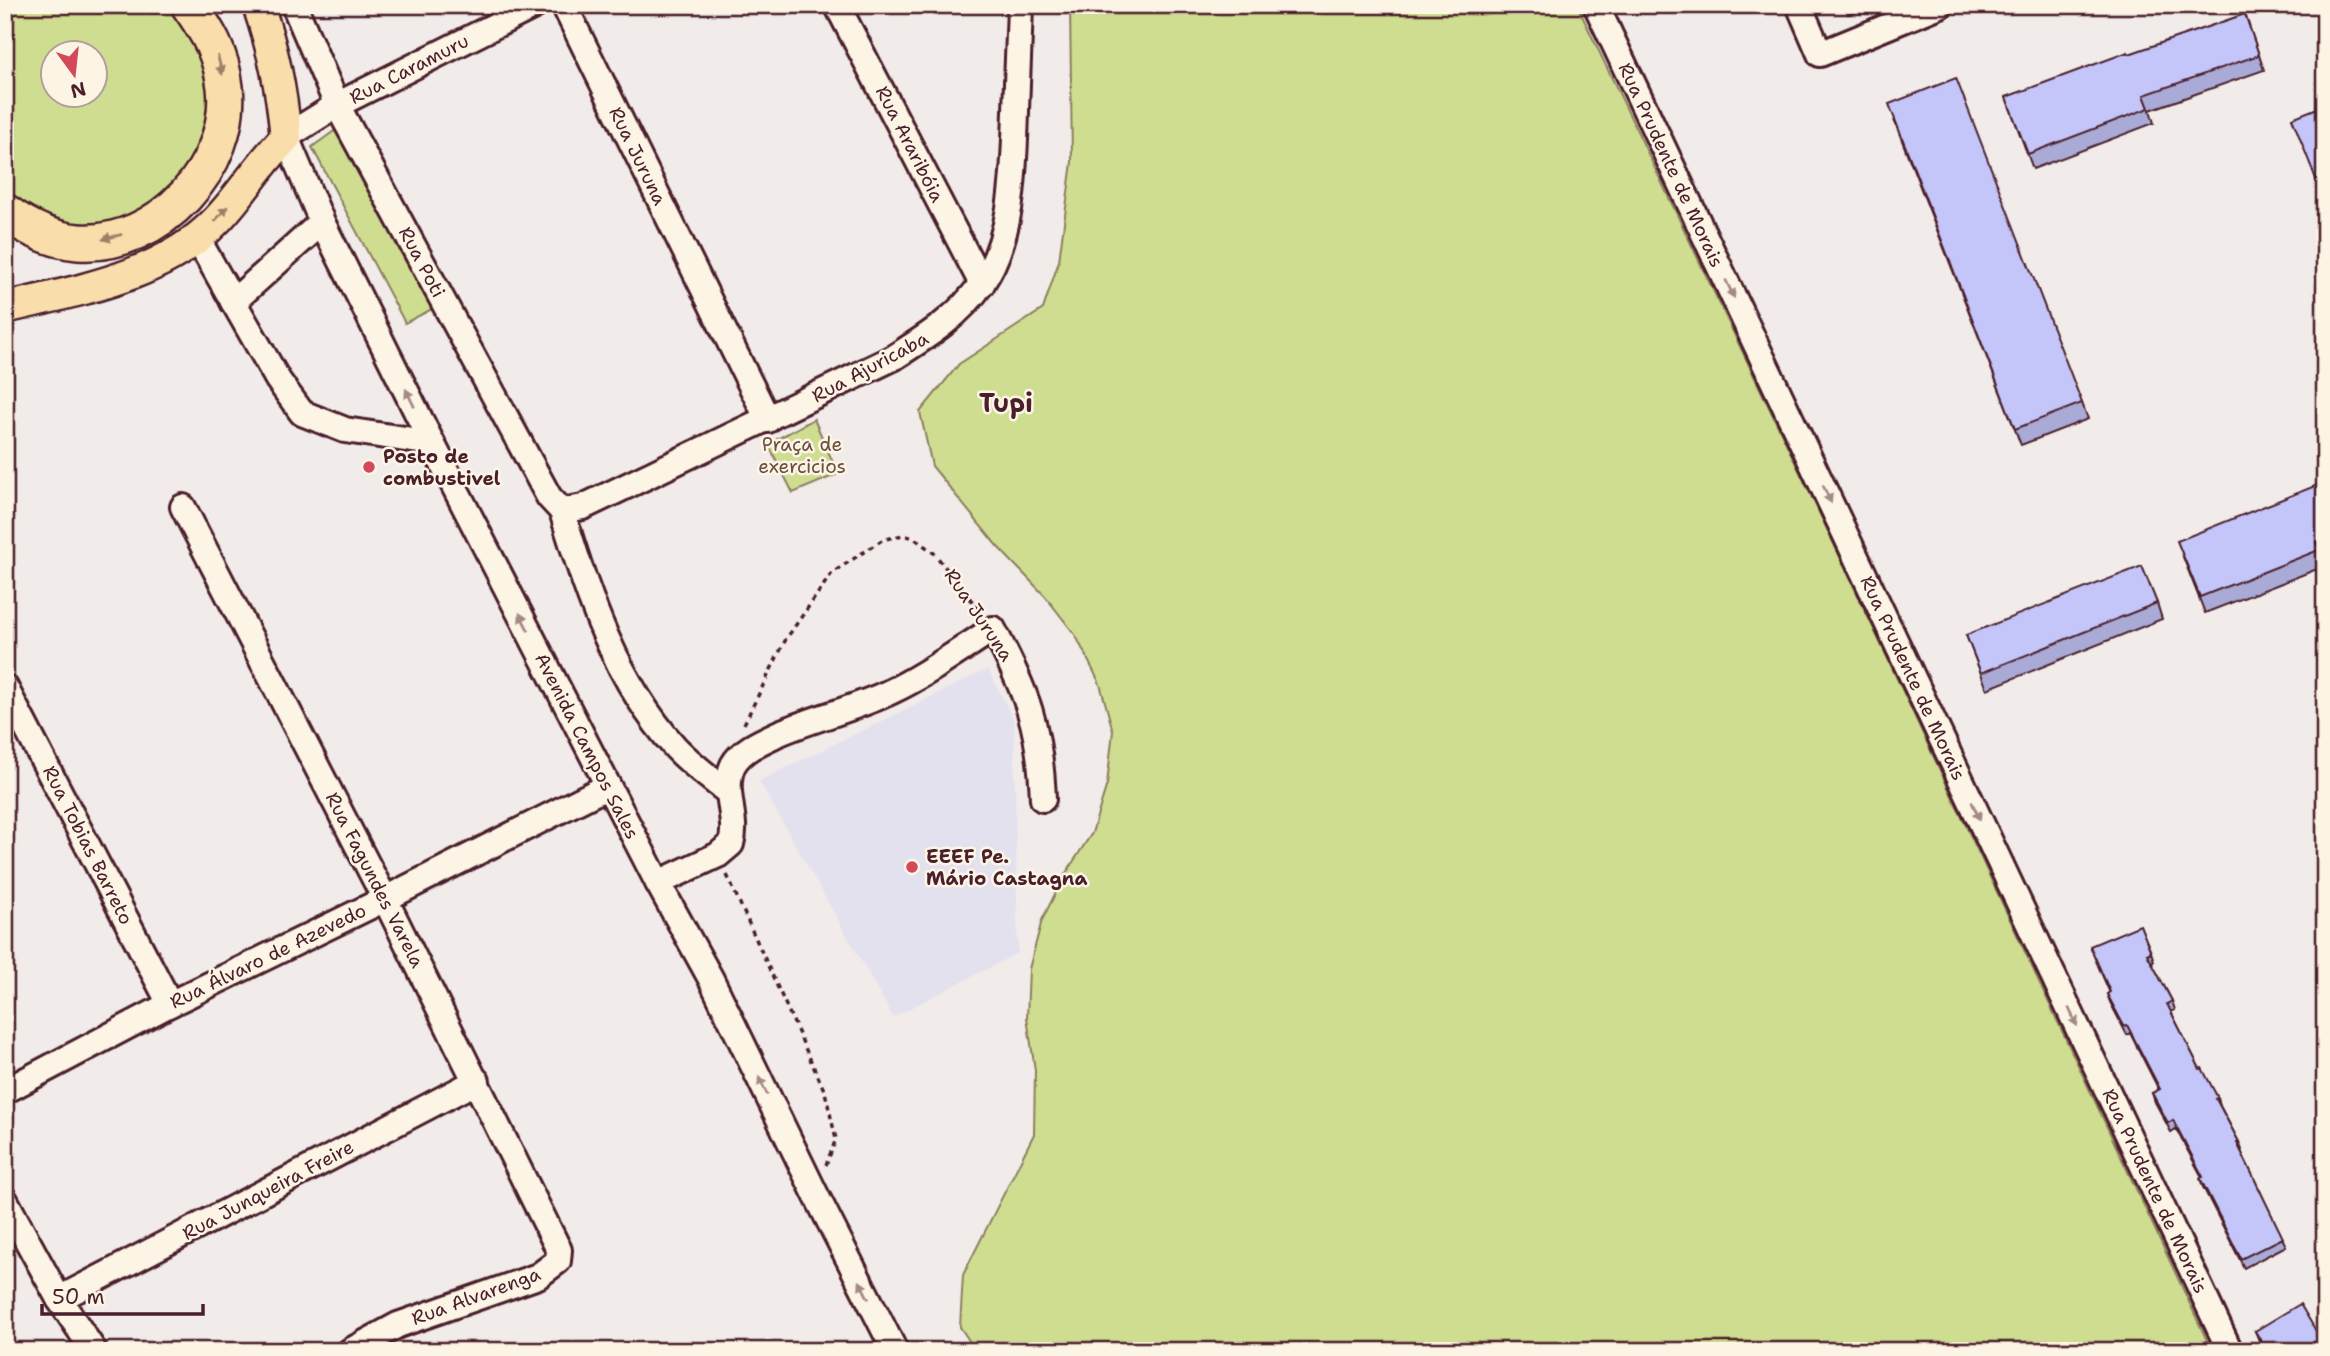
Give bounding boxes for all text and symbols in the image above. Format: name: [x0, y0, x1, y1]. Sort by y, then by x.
street label: Rua Caramuru: [345, 28, 473, 110]
north arrow: [38, 38, 108, 108]
one-way arrow: [215, 54, 226, 76]
street label: Rua Prudente de Morais: [1613, 59, 1729, 271]
text: N: [68, 76, 89, 104]
street label: Rua Araribóia: [870, 82, 950, 207]
street label: Rua Juruna: [603, 103, 673, 210]
one-way arrow: [213, 206, 228, 223]
street label: Rua Poti: [393, 222, 451, 302]
one-way arrow: [101, 232, 123, 243]
one-way arrow: [1724, 279, 1735, 299]
street label: Rua Ajuricaba: [807, 326, 933, 408]
district label: Tupi: [979, 385, 1033, 420]
one-way arrow: [404, 388, 415, 408]
park label: Praça de exercicios: [758, 432, 846, 479]
place label: Posto de combustivel: [383, 444, 501, 491]
marker: Posto de combustivel: [361, 459, 377, 475]
one-way arrow: [1821, 484, 1832, 505]
street label: Rua Juruna: [939, 564, 1019, 666]
street label: Rua Prudente de Morais: [1855, 572, 1971, 784]
one-way arrow: [519, 612, 531, 632]
street label: Avenida Campos Sales: [529, 649, 645, 843]
street label: Rua Tobias Barreto: [37, 761, 139, 929]
street label: Rua Fagundes Varela: [320, 788, 430, 972]
one-way arrow: [1970, 801, 1982, 821]
place label: EEEF Pe. Mário Castagna: [926, 844, 1087, 891]
marker: EEEF Pe. Mário Castagna: [904, 859, 920, 875]
street label: Rua Álvaro de Azevedo: [165, 897, 370, 1014]
one-way arrow: [2067, 1007, 2078, 1027]
one-way arrow: [757, 1076, 768, 1096]
street label: Rua Prudente de Morais: [2097, 1085, 2213, 1297]
street label: Rua Junqueira Freire: [178, 1134, 358, 1246]
street label: Rua Alvarenga: [408, 1261, 544, 1331]
scale bar: [42, 1272, 203, 1316]
one-way arrow: [858, 1280, 870, 1300]
text: 50 m: [52, 1283, 105, 1311]

